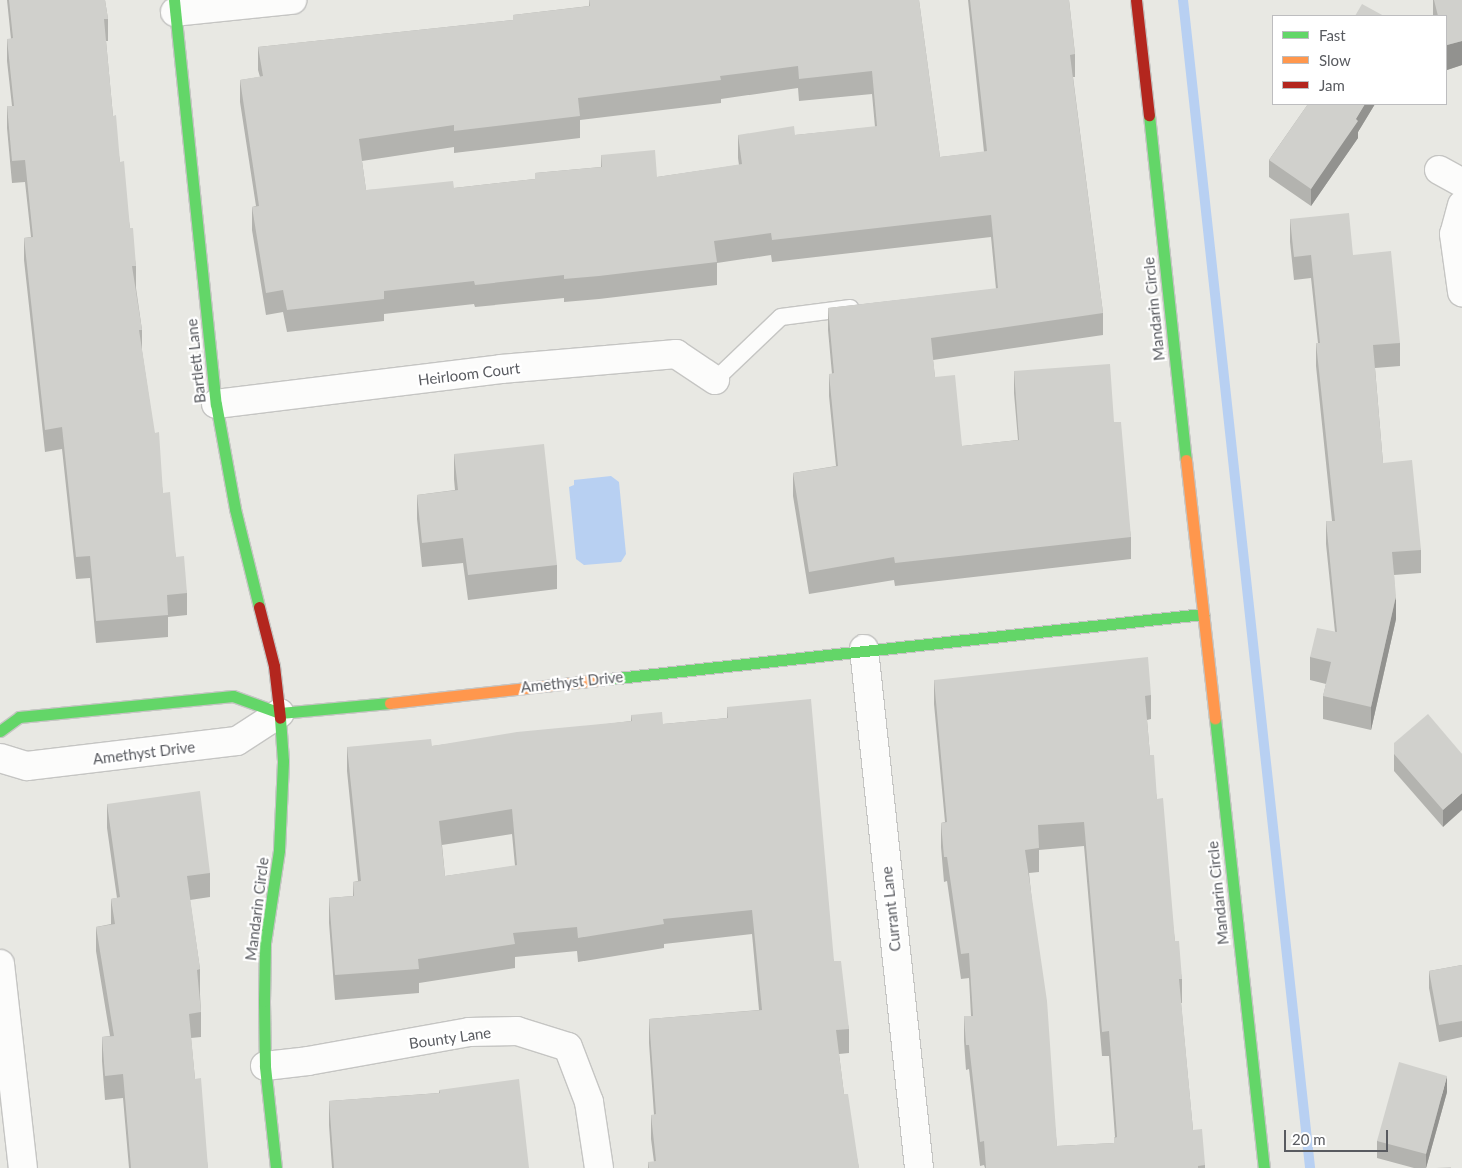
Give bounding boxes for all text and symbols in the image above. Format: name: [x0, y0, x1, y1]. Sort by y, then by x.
legend: [1272, 15, 1447, 105]
text: Fast: [1319, 26, 1346, 44]
text: Slow: [1319, 51, 1351, 69]
text: Jam: [1319, 76, 1345, 94]
street label: Mandarin Circle: [1140, 256, 1168, 362]
street label: Bartlett Lane: [183, 318, 209, 404]
street label: Heirloom Court: [417, 359, 521, 389]
street label: Amethyst Drive: [520, 668, 624, 696]
street label: Amethyst Drive: [92, 738, 196, 768]
street label: Mandarin Circle: [1204, 840, 1232, 946]
street label: Mandarin Circle: [242, 856, 272, 962]
street label: Currant Lane: [878, 866, 904, 952]
street label: Bounty Lane: [408, 1023, 492, 1053]
scale bar: [1287, 1120, 1391, 1152]
text: 20 m: [1292, 1130, 1326, 1148]

